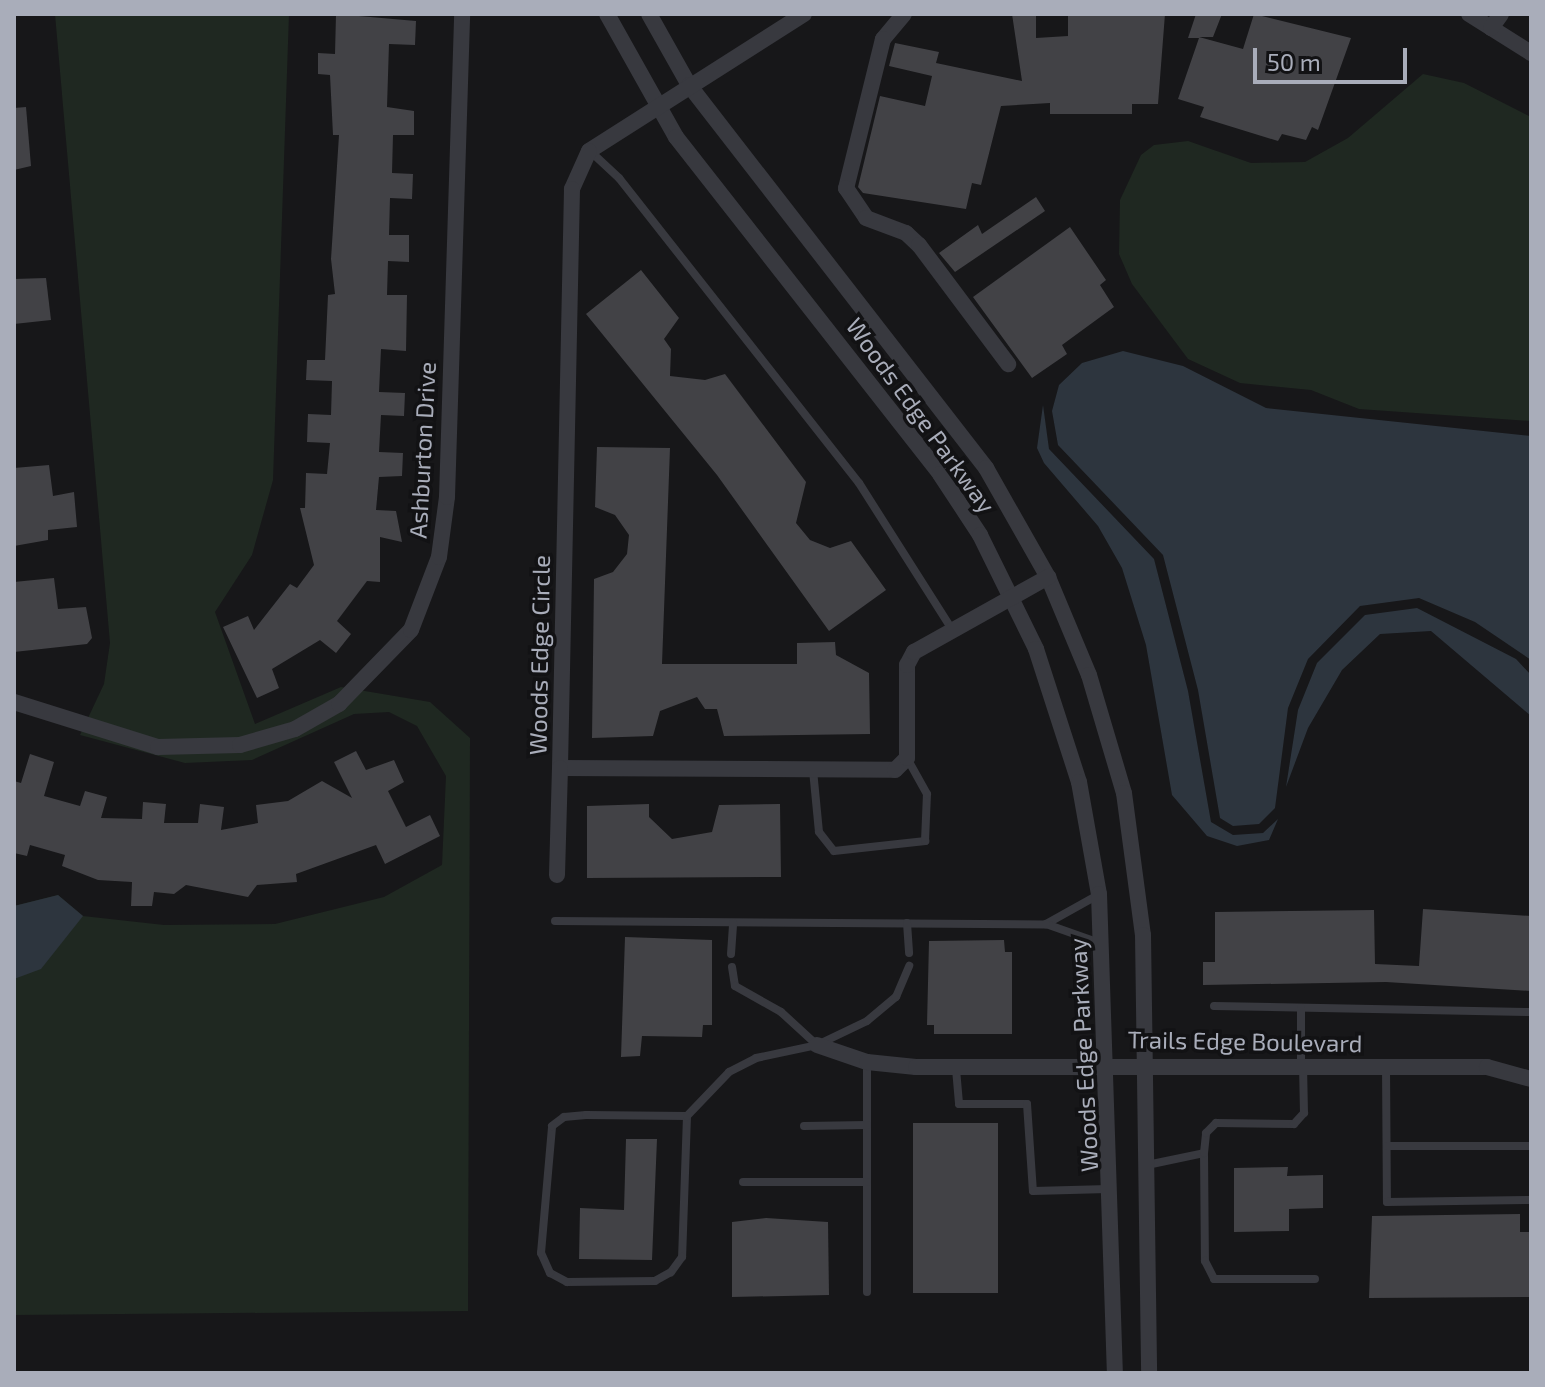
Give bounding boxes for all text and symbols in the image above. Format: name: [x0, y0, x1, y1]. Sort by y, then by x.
scale bar: [1257, 32, 1411, 82]
text: 50 m: [1267, 47, 1321, 76]
street label: Woods Edge Parkway: [841, 312, 1001, 518]
street label: Ashburton Drive: [403, 361, 441, 539]
street label: Woods Edge Circle: [523, 555, 555, 755]
street label: Woods Edge Parkway: [1062, 937, 1104, 1173]
street label: Trails Edge Boulevard: [1127, 1025, 1363, 1057]

